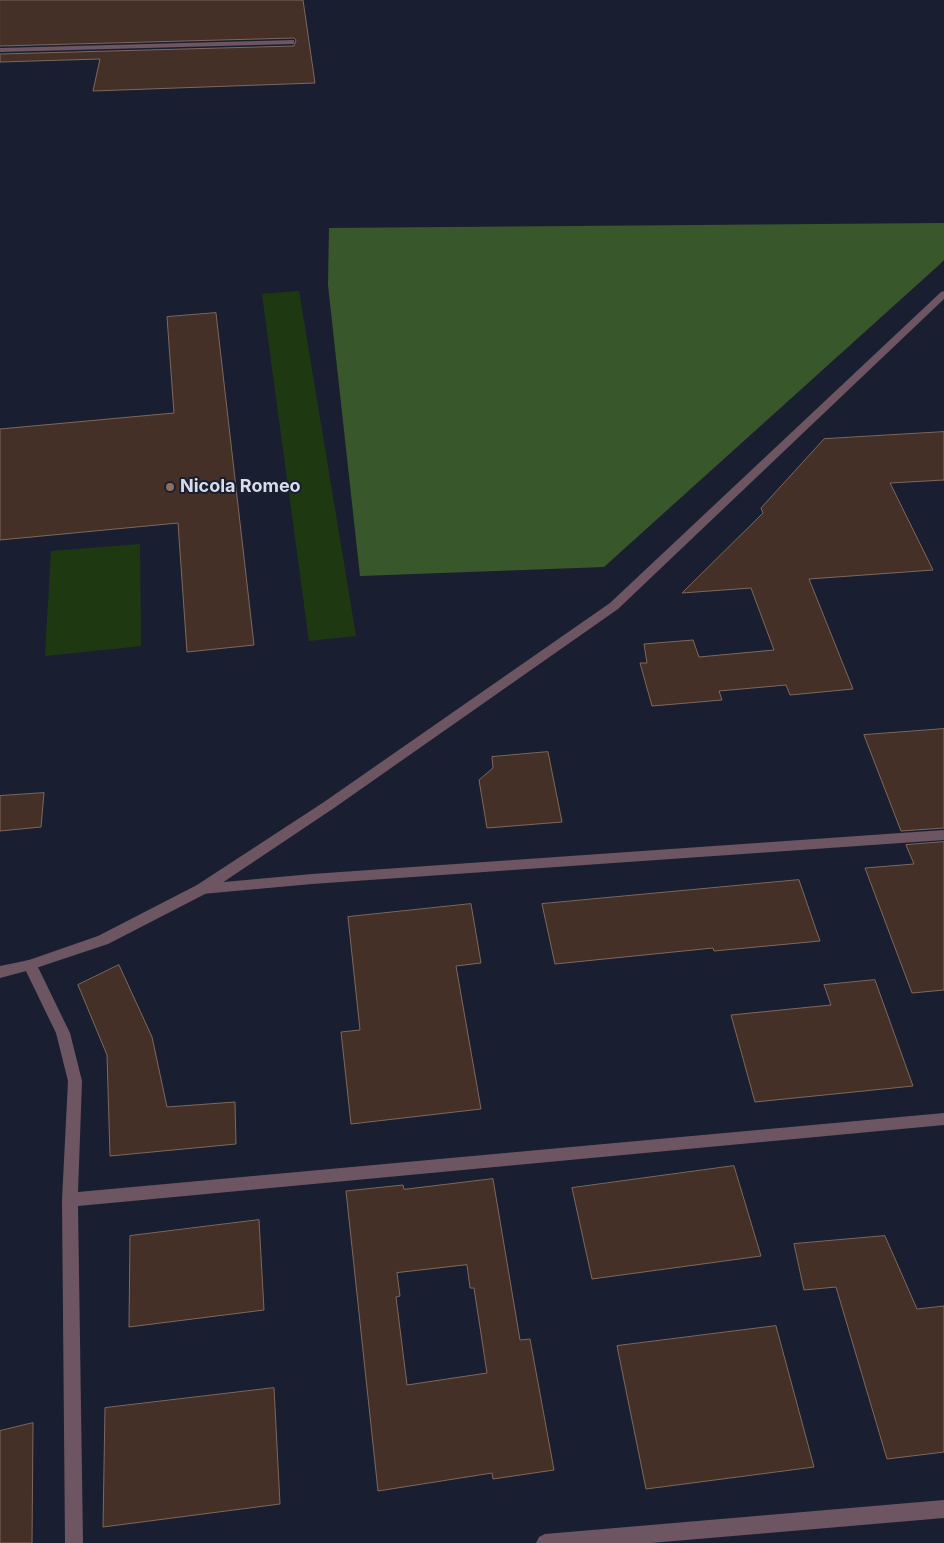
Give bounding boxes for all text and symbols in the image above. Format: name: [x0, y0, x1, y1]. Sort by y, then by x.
place label: Nicola Romeo: [180, 476, 301, 498]
marker: Nicola Romeo: [164, 481, 176, 493]

